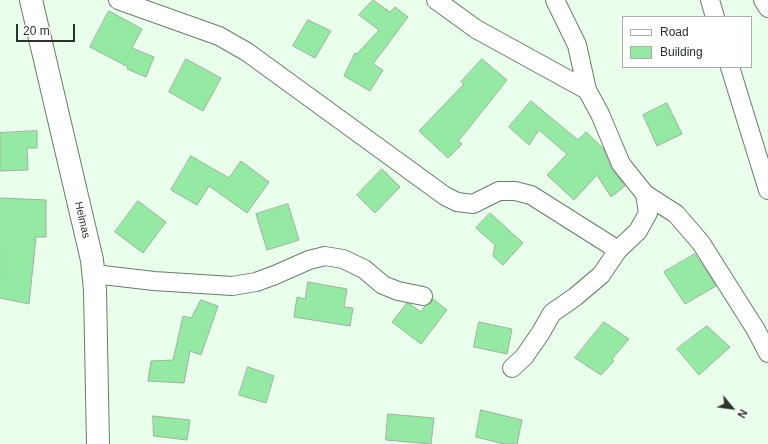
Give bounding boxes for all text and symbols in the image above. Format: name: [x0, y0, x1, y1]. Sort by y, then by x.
scale bar: [18, 16, 77, 42]
legend: [622, 16, 752, 68]
text: 20 m: [23, 24, 50, 38]
text: Road: [660, 25, 689, 39]
text: Building: [660, 45, 703, 59]
street label: Helmas: [71, 200, 93, 240]
north arrow: [712, 388, 752, 428]
text: N: [735, 407, 750, 420]

